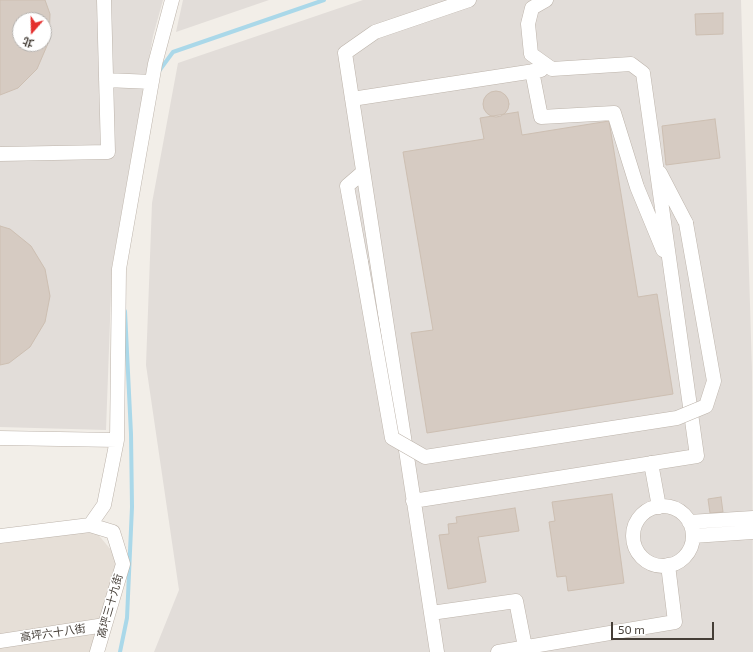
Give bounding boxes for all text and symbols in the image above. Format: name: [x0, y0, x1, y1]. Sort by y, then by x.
north arrow: [12, 12, 52, 52]
text: 北: [21, 35, 35, 51]
street label: 高坪三十九街: [95, 572, 125, 640]
scale bar: [613, 614, 716, 640]
street label: 高坪六十八街: [19, 622, 87, 644]
text: 50 m: [618, 622, 645, 636]

